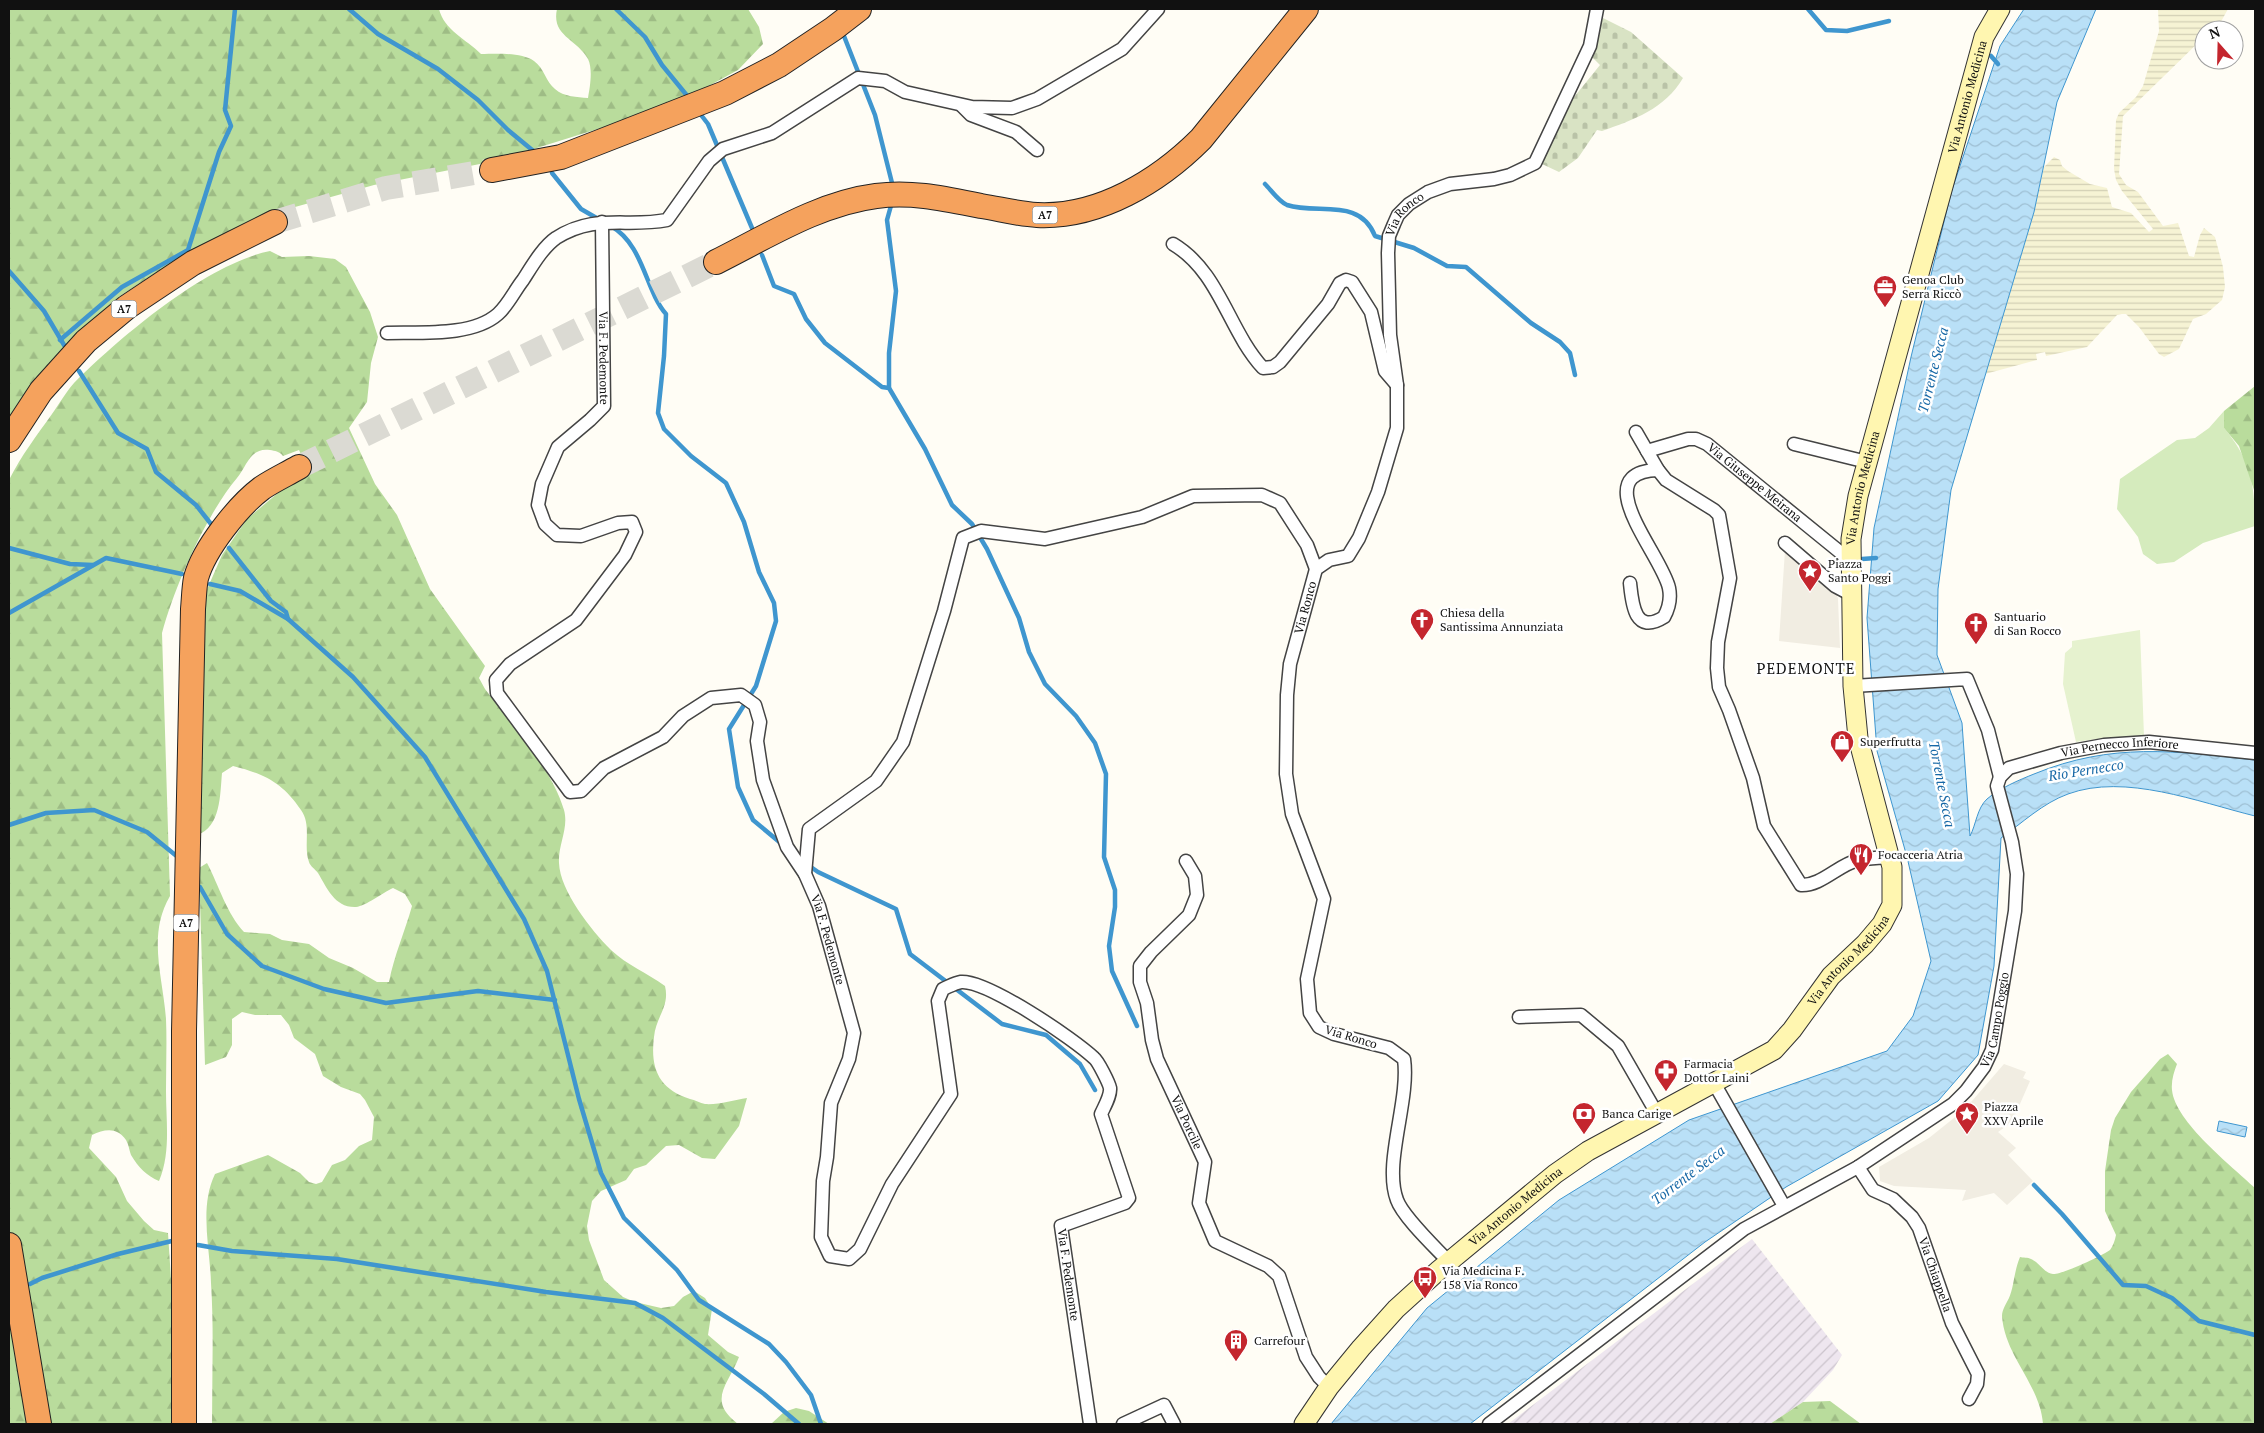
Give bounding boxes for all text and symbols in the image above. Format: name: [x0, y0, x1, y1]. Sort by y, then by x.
north arrow: [2194, 20, 2244, 70]
text: N: [2206, 21, 2223, 43]
street label: Via Antonio Medicina: [1944, 39, 1990, 155]
street label: Via Ronco: [1382, 188, 1427, 238]
road number: A7: [1032, 206, 1058, 224]
place label: Genoa Club Serra Riccò: [1902, 272, 1964, 301]
office icon: Genoa Club Serra Riccò: [1872, 274, 1898, 308]
road number: A7: [112, 300, 136, 318]
street label: Via F. Pedemonte: [596, 311, 612, 405]
water label: Torrente Secca: [1913, 325, 1952, 415]
street label: Via Antonio Medicina: [1843, 429, 1883, 545]
street label: Via Giuseppe Meirana: [1705, 439, 1805, 525]
place label: Piazza Santo Poggi: [1828, 556, 1892, 585]
place icon: Piazza Santo Poggi: [1797, 558, 1823, 592]
street label: Via Ronco: [1291, 579, 1319, 635]
place label: Chiesa della Santissima Annunziata: [1440, 605, 1563, 634]
church icon: Chiesa della Santissima Annunziata: [1409, 607, 1435, 641]
place label: Santuario di San Rocco: [1994, 609, 2062, 638]
church icon: Santuario di San Rocco: [1963, 611, 1989, 645]
district label: PEDEMONTE: [1756, 658, 1856, 678]
shop icon: Superfrutta: [1829, 729, 1855, 763]
place label: Superfrutta: [1860, 734, 1921, 749]
street label: Via Pernecco Inferiore: [2060, 734, 2180, 760]
water label: Torrente Secca: [1925, 739, 1960, 829]
water label: Rio Pernecco: [2046, 754, 2125, 785]
restaurant icon: Focacceria Atria: [1848, 842, 1874, 876]
place label: Focacceria Atria: [1878, 847, 1963, 862]
street label: Via F. Pedemonte: [808, 892, 848, 986]
street label: Via Antonio Medicina: [1804, 912, 1892, 1008]
road number: A7: [174, 914, 198, 931]
street label: Via Campo Poggio: [1977, 971, 2012, 1070]
street label: Via Ronco: [1323, 1021, 1379, 1052]
place label: Farmacia Dottor Laini: [1684, 1056, 1749, 1085]
pharmacy icon: Farmacia Dottor Laini: [1653, 1058, 1679, 1092]
street label: Via Porcile: [1168, 1093, 1206, 1151]
place label: Piazza XXV Aprile: [1984, 1099, 2044, 1128]
bank icon: Banca Carige: [1571, 1101, 1597, 1135]
place icon: Piazza XXV Aprile: [1954, 1101, 1980, 1135]
place label: Banca Carige: [1602, 1106, 1672, 1121]
water label: Torrente Secca: [1647, 1141, 1728, 1209]
street label: Via Antonio Medicina: [1466, 1163, 1565, 1249]
street label: Via F. Pedemonte: [1054, 1227, 1083, 1322]
street label: Via Chiappella: [1916, 1235, 1956, 1314]
place label: Via Medicina F. 158 Via Ronco: [1442, 1263, 1525, 1292]
bus stop icon: Via Medicina F. 158 Via Ronco: [1412, 1265, 1438, 1299]
building icon: Carrefour: [1223, 1328, 1249, 1362]
place label: Carrefour: [1254, 1333, 1305, 1348]

